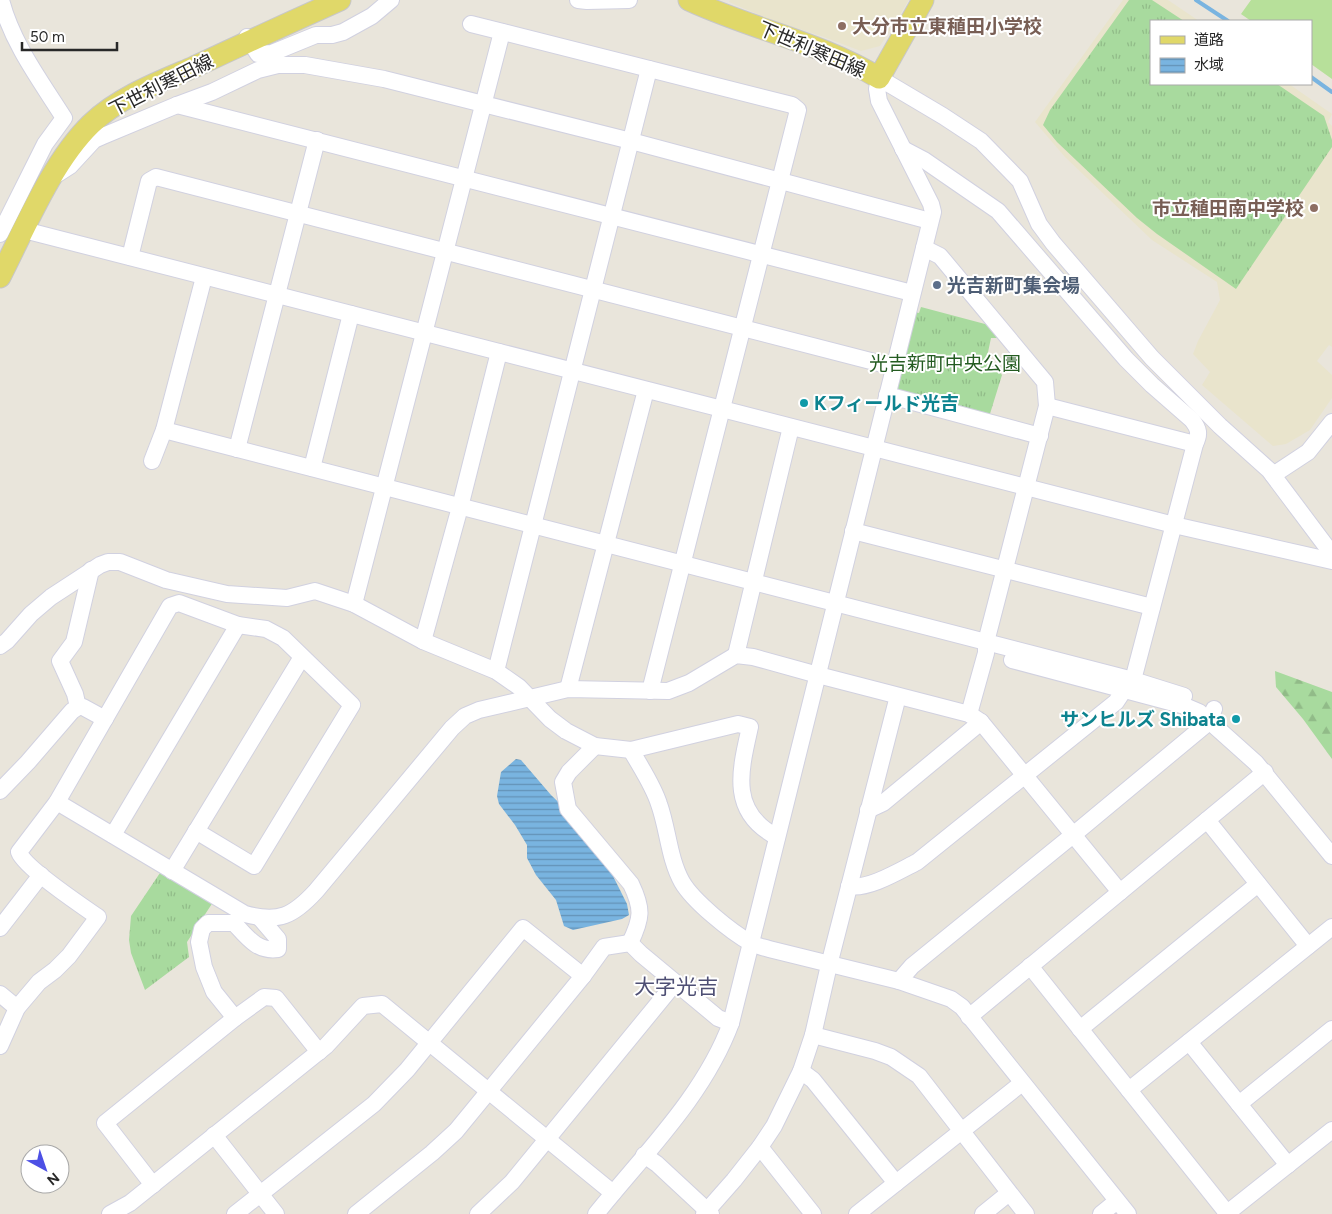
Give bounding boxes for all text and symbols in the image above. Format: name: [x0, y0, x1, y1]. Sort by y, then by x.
place label: 大分市立東稙田小学校: [852, 15, 1042, 38]
street label: 下世利寒田線: [755, 17, 869, 82]
scale bar: [22, 20, 118, 52]
marker: 大分市立東稙田小学校: [836, 20, 848, 32]
legend: [1150, 20, 1312, 85]
text: 50 m: [30, 28, 65, 46]
text: 道路: [1194, 31, 1224, 49]
street label: 下世利寒田線: [105, 49, 217, 122]
text: 水域: [1194, 56, 1224, 74]
place label: 市立稙田南中学校: [1152, 197, 1304, 220]
marker: 市立稙田南中学校: [1308, 202, 1320, 214]
place label: 光吉新町集会場: [947, 274, 1080, 297]
marker: 光吉新町集会場: [931, 279, 943, 291]
park label: 光吉新町中央公園: [869, 352, 1021, 375]
place label: Kフィールド光吉: [814, 392, 959, 415]
marker: Kフィールド光吉: [798, 397, 810, 409]
place label: サンヒルズ Shibata: [1060, 708, 1226, 731]
marker: サンヒルズ Shibata: [1230, 713, 1242, 725]
district label: 大字光吉: [634, 974, 718, 999]
north arrow: [20, 1144, 70, 1194]
text: N: [43, 1169, 63, 1189]

